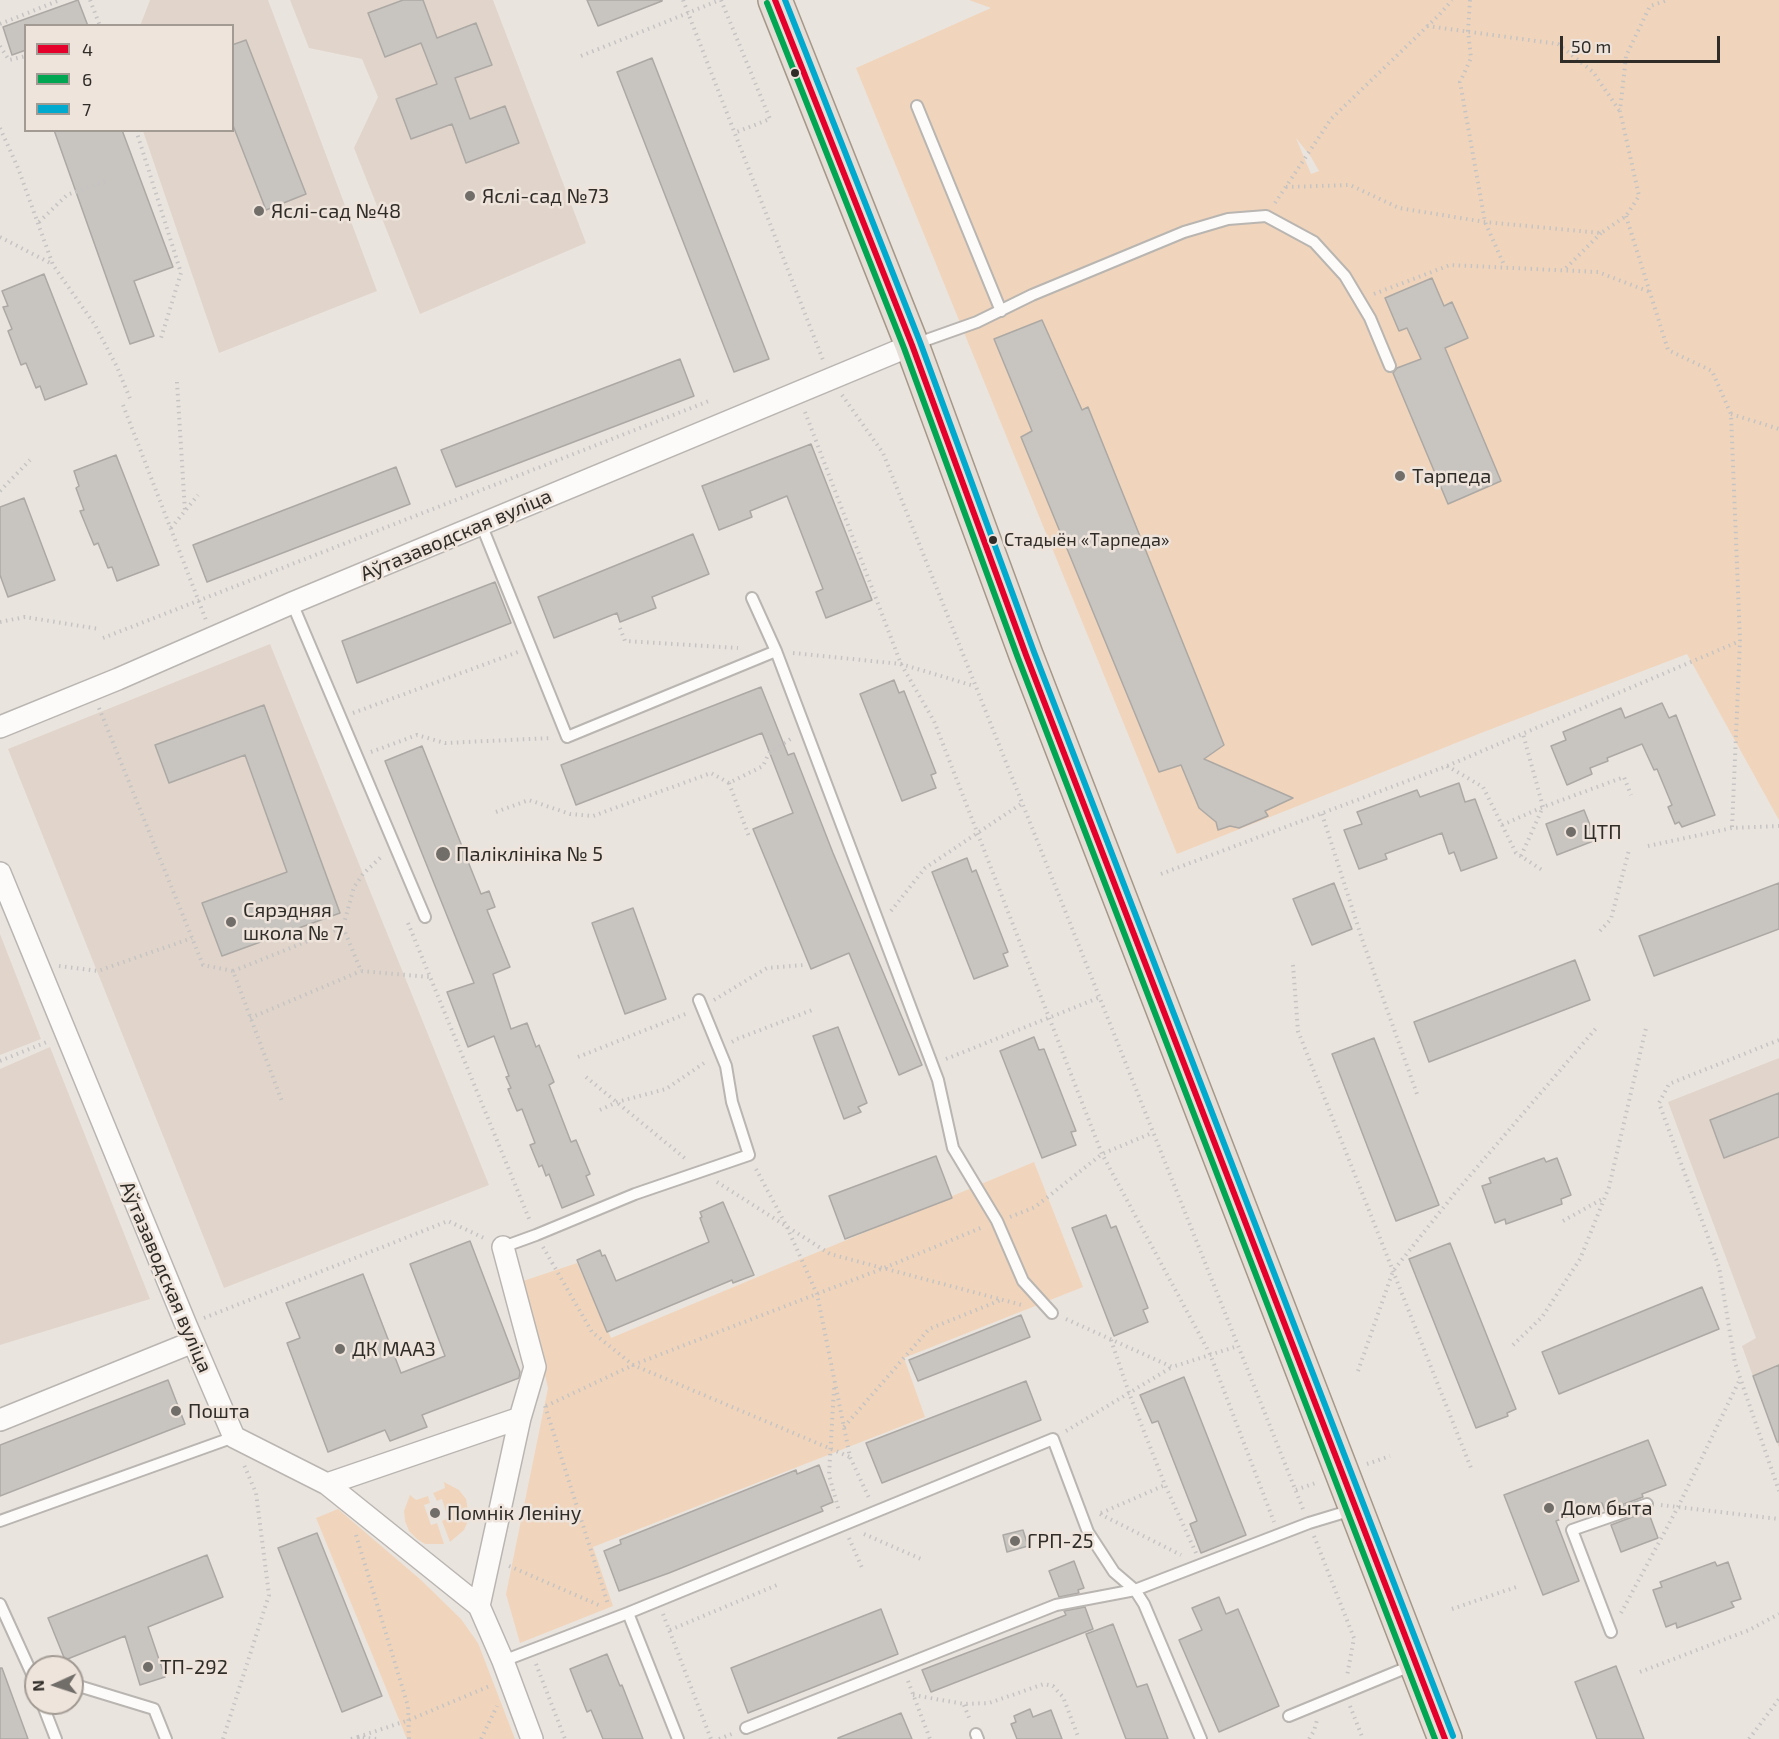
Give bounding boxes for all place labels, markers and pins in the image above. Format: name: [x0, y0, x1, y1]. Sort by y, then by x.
unlabelled marker: [789, 67, 801, 79]
place label: Яслі-сад №73: [482, 184, 609, 208]
marker: Яслі-сад №73: [463, 189, 477, 203]
place label: Яслі-сад №48: [271, 199, 401, 223]
marker: Яслі-сад №48: [252, 204, 266, 218]
place label: Тарпеда: [1412, 464, 1491, 488]
marker: Тарпеда: [1393, 469, 1407, 483]
place label: Стадыён «Тарпеда»: [1004, 529, 1170, 551]
marker: Стадыён «Тарпеда»: [987, 534, 999, 546]
place label: ЦТП: [1583, 820, 1622, 844]
marker: ЦТП: [1564, 825, 1578, 839]
place label: Паліклініка № 5: [456, 842, 603, 866]
marker: Паліклініка № 5: [434, 845, 452, 863]
place label: Сярэдняя школа № 7: [243, 898, 344, 945]
marker: Сярэдняя школа № 7: [224, 915, 238, 929]
place label: ДК МААЗ: [352, 1337, 436, 1361]
marker: ДК МААЗ: [333, 1342, 347, 1356]
place label: Пошта: [188, 1399, 250, 1423]
marker: Пошта: [169, 1404, 183, 1418]
place label: Дом быта: [1561, 1496, 1652, 1520]
place label: Помнік Леніну: [447, 1501, 581, 1525]
marker: Дом быта: [1542, 1501, 1556, 1515]
marker: Помнік Леніну: [428, 1506, 442, 1520]
place label: ГРП-25: [1027, 1529, 1093, 1553]
marker: ГРП-25: [1008, 1534, 1022, 1548]
place label: ТП-292: [160, 1655, 228, 1679]
marker: ТП-292: [141, 1660, 155, 1674]

